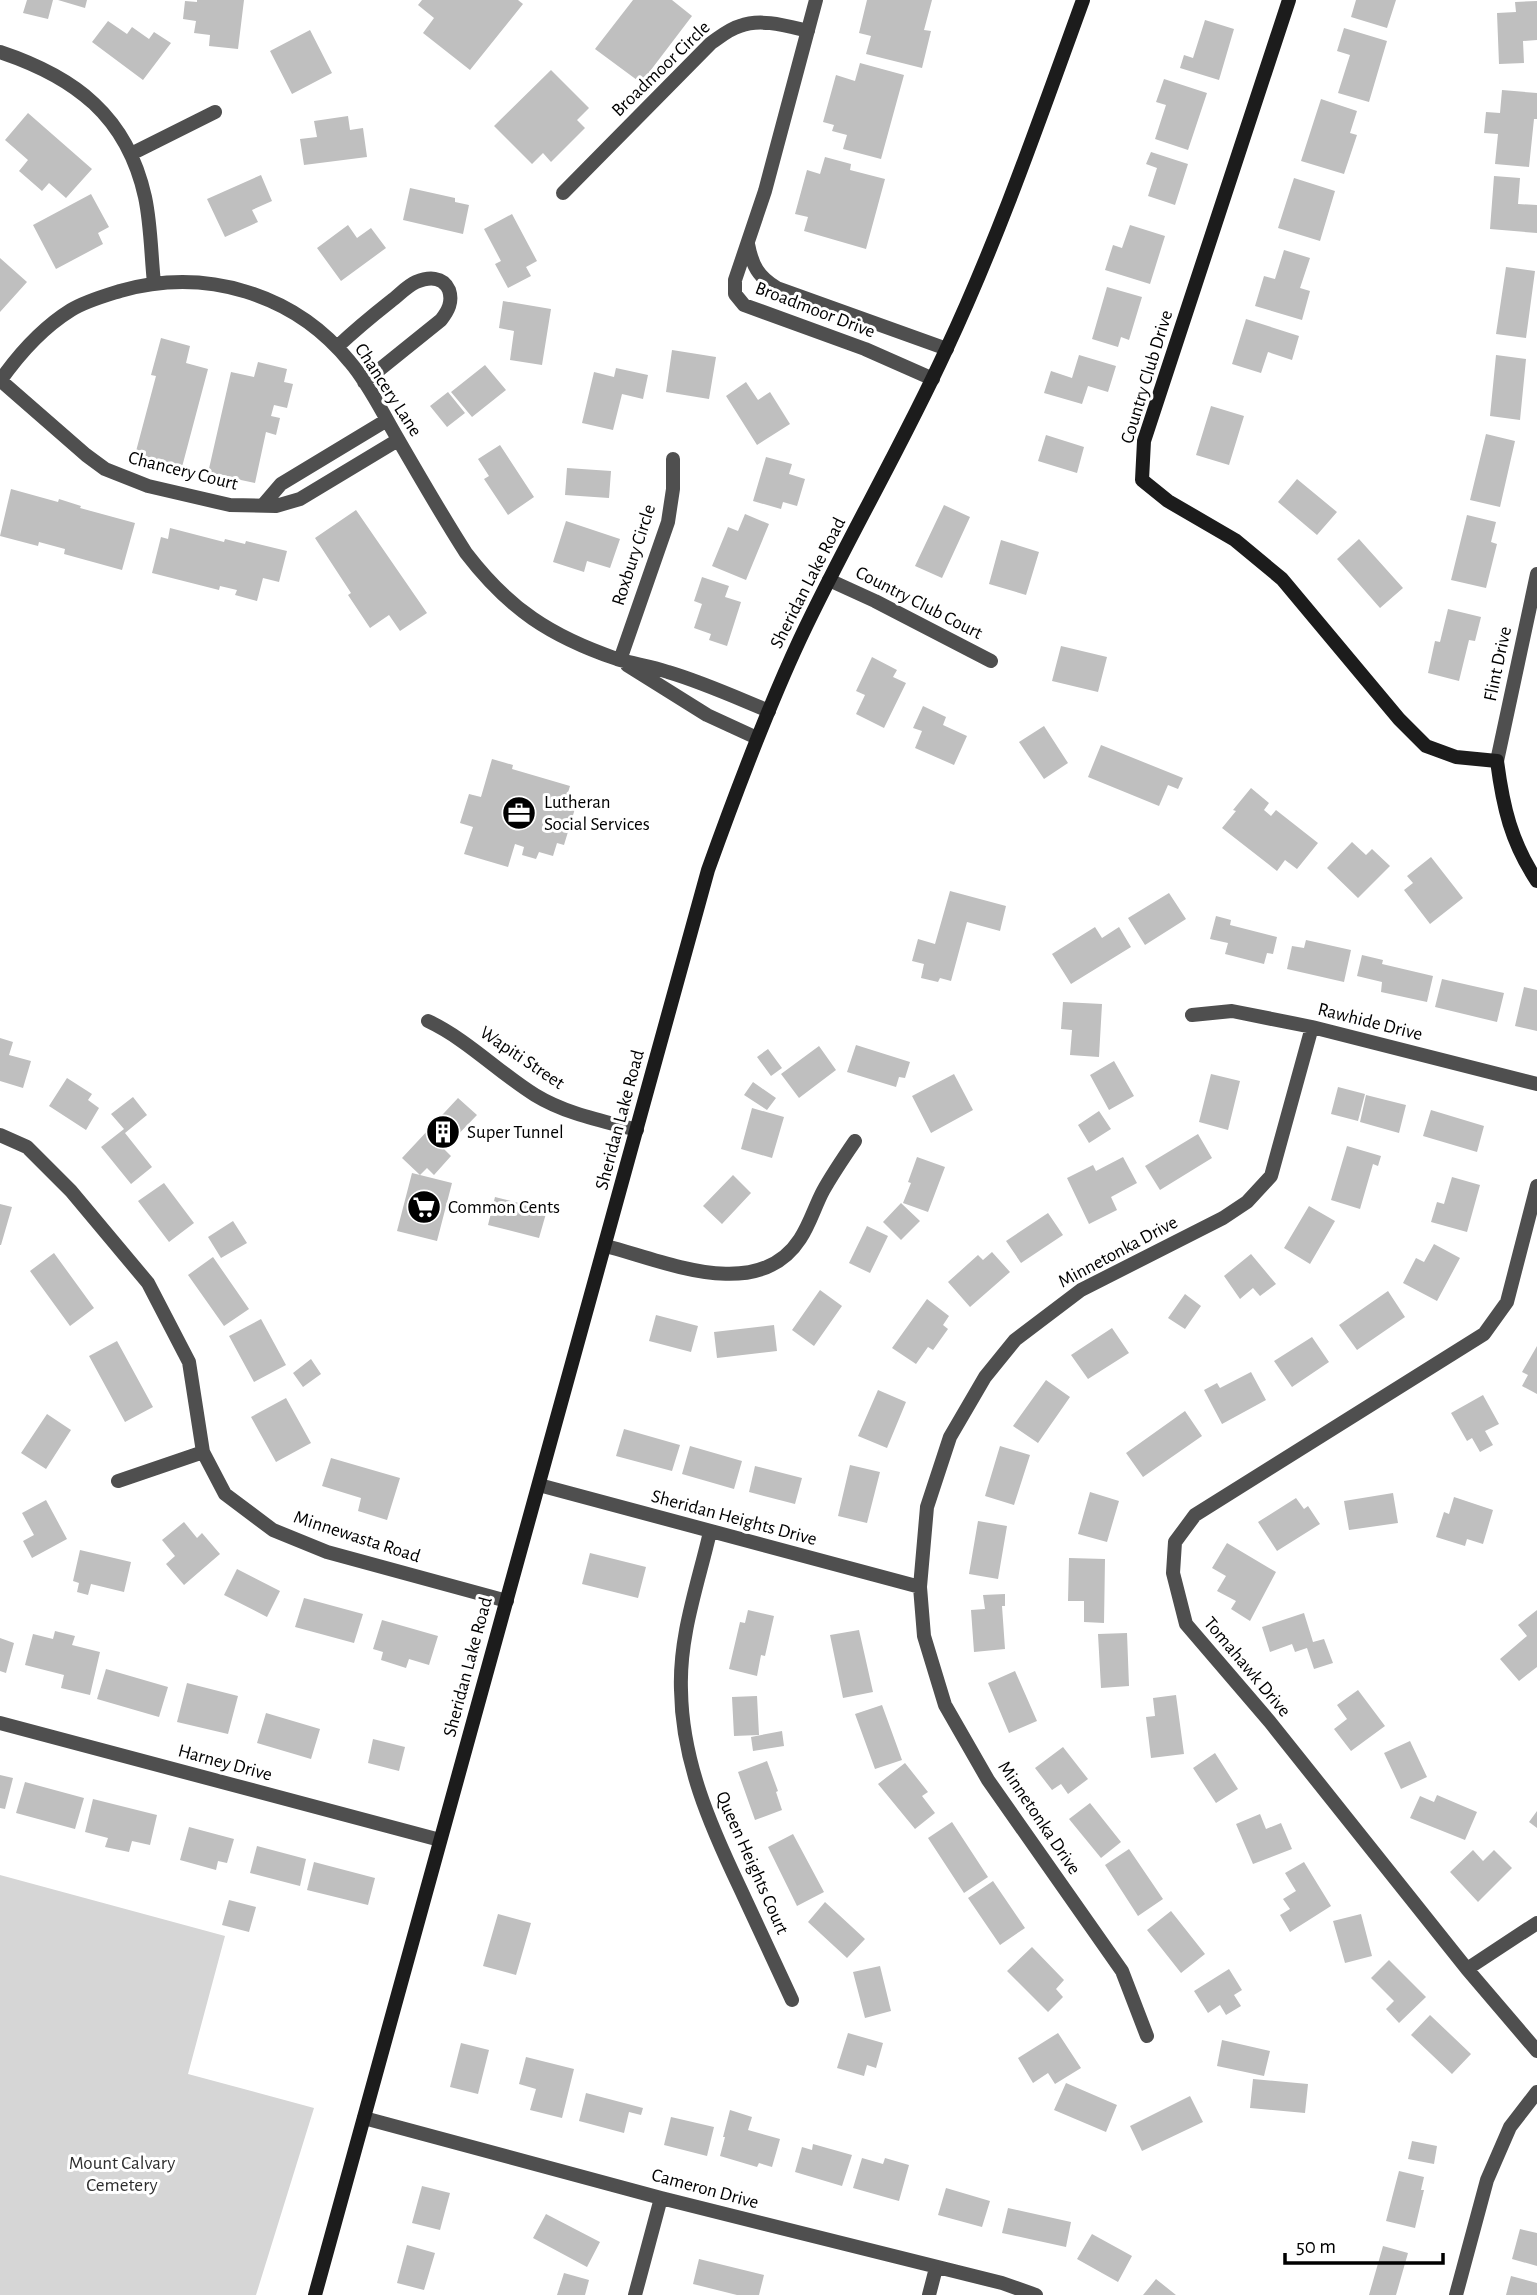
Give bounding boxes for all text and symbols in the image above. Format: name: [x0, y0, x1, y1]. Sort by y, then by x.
street label: Broadmoor Circle: [608, 18, 714, 120]
street label: Broadmoor Drive: [753, 278, 877, 342]
street label: Country Club Drive: [1118, 308, 1176, 446]
street label: Chancery Lane: [351, 340, 425, 440]
street label: Chancery Court: [126, 448, 240, 494]
street label: Roxbury Circle: [609, 502, 659, 608]
street label: Sheridan Lake Road: [767, 514, 849, 652]
street label: Country Club Court: [853, 563, 985, 643]
street label: Flint Drive: [1481, 625, 1515, 703]
place label: Lutheran Social Services: [544, 793, 650, 834]
office icon: Lutheran Social Services: [500, 794, 538, 832]
street label: Rawhide Drive: [1316, 1000, 1424, 1044]
street label: Wapiti Street: [476, 1023, 568, 1093]
street label: Sheridan Lake Road: [592, 1048, 648, 1192]
building icon: Super Tunnel: [424, 1113, 462, 1151]
place label: Super Tunnel: [467, 1123, 564, 1142]
supermarket icon: Common Cents: [405, 1188, 443, 1226]
place label: Common Cents: [448, 1198, 560, 1217]
street label: Minnetonka Drive: [1055, 1213, 1181, 1291]
street label: Sheridan Heights Drive: [649, 1487, 819, 1549]
street label: Minnewasta Road: [291, 1508, 423, 1566]
street label: Sheridan Lake Road: [440, 1595, 496, 1739]
street label: Tomahawk Drive: [1200, 1614, 1294, 1720]
street label: Harney Drive: [176, 1741, 274, 1785]
street label: Minnetonka Drive: [994, 1758, 1084, 1878]
street label: Queen Heights Court: [712, 1789, 792, 1937]
park label: Mount Calvary Cemetery: [69, 2154, 175, 2195]
street label: Cameron Drive: [649, 2166, 761, 2212]
scale bar: [1285, 2222, 1442, 2266]
text: 50 m: [1296, 2236, 1336, 2257]

